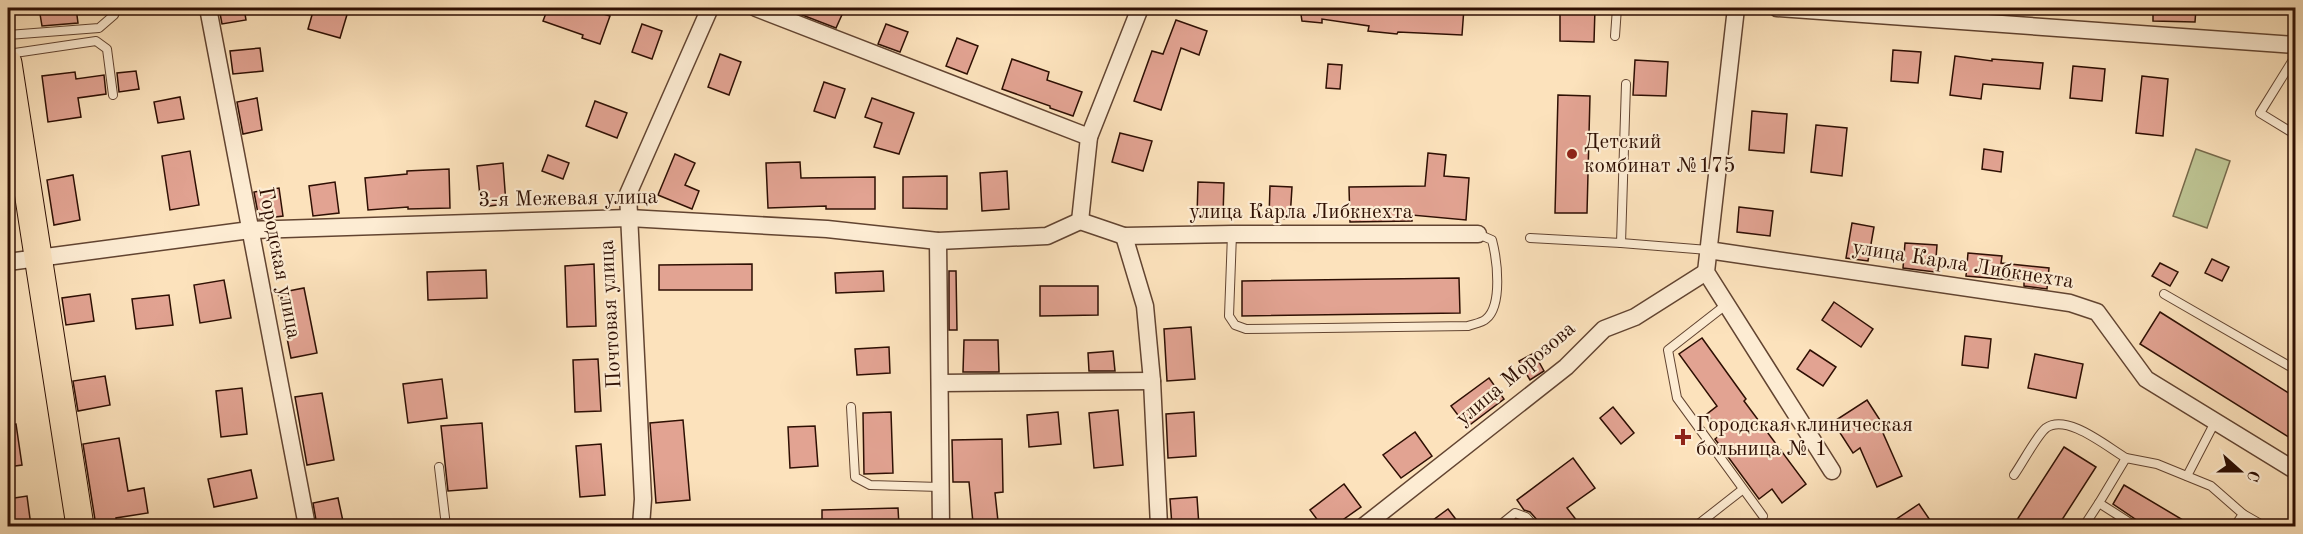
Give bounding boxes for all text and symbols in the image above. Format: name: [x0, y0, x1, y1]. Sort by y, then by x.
place label: Детский комбинат №175: [1584, 132, 1735, 177]
marker: Детский комбинат №175: [1565, 147, 1579, 161]
street label: Городская улица: [254, 185, 304, 341]
street label: 3-я Межевая улица: [478, 187, 658, 211]
street label: улица Карла Либкнехта: [1189, 202, 1413, 223]
street label: улица Карла Либкнехта: [1851, 237, 2075, 293]
street label: Почтовая улица: [597, 239, 625, 389]
street label: улица Морозова: [1452, 318, 1580, 430]
place label: Городская клиническая больница № 1: [1696, 415, 1913, 460]
marker: Городская клиническая больница № 1: [1674, 428, 1692, 446]
north arrow: [2210, 441, 2270, 501]
text: С: [2243, 468, 2261, 483]

